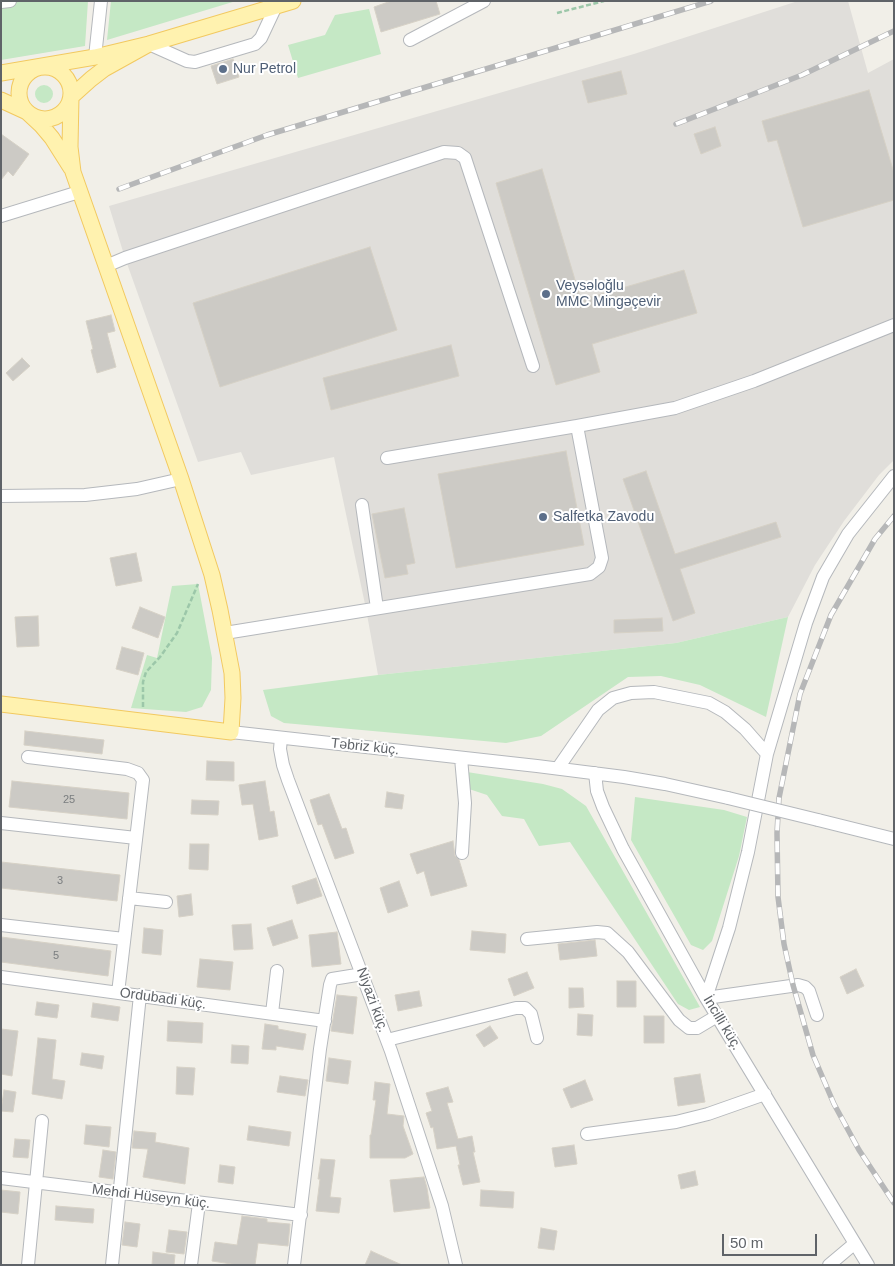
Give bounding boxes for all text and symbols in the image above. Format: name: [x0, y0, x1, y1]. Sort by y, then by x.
place label: Nur Petrol: [233, 61, 296, 77]
marker: Nur Petrol: [217, 63, 229, 75]
place label: Veysəloğlu MMC Mingəçevir: [556, 278, 661, 310]
marker: Veysəloğlu MMC Mingəçevir: [540, 288, 552, 300]
place label: Salfetka Zavodu: [553, 509, 654, 525]
marker: Salfetka Zavodu: [537, 511, 549, 523]
street label: Təbriz küç.: [330, 735, 400, 759]
house number: 25: [63, 793, 75, 807]
house number: 3: [57, 874, 63, 888]
house number: 5: [53, 949, 59, 963]
street label: Niyazi küç.: [353, 965, 391, 1035]
street label: Ordubadi küç.: [119, 985, 207, 1013]
street label: İncilli küç.: [699, 993, 745, 1053]
street label: Mehdi Hüseyn küç.: [91, 1181, 211, 1213]
scale bar: [725, 1224, 820, 1256]
text: 50 m: [730, 1234, 763, 1251]

